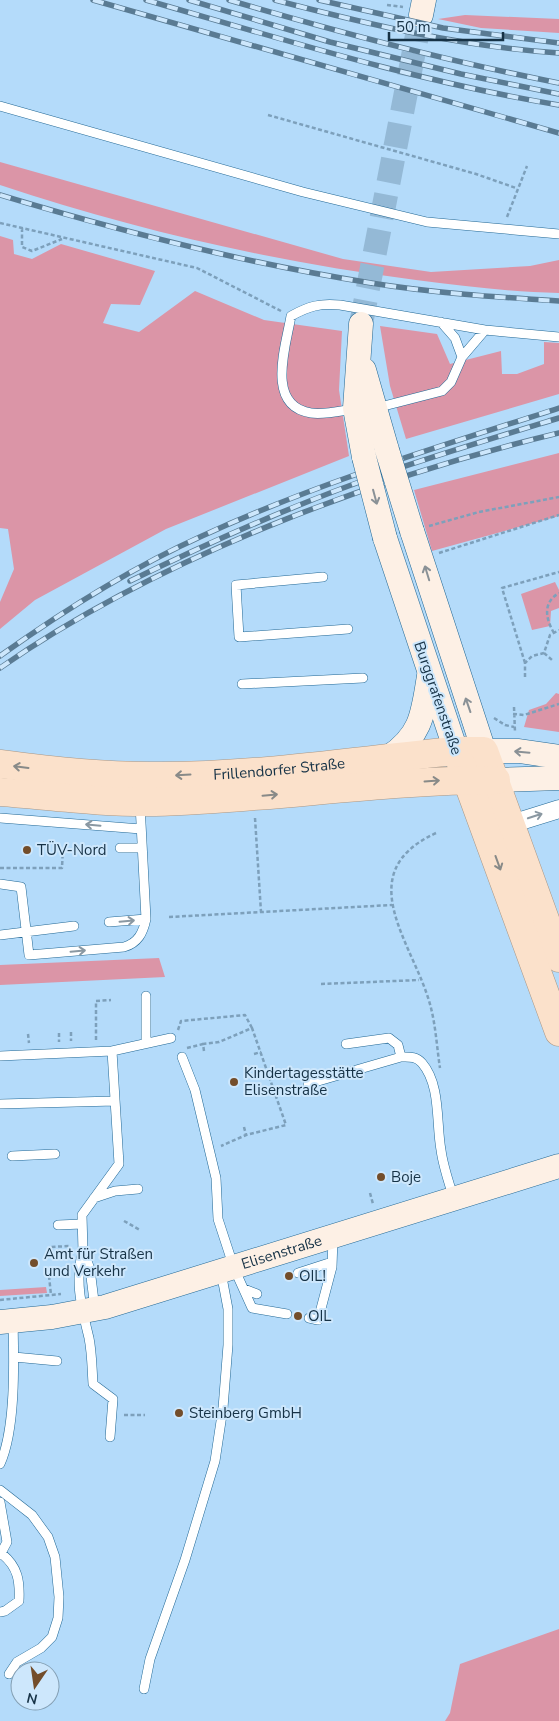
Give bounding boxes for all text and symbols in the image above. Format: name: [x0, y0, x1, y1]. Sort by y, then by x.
scale bar: [389, 10, 503, 42]
text: 50 m: [396, 17, 431, 37]
one-way arrow: [370, 489, 380, 505]
one-way arrow: [421, 566, 431, 582]
street label: Burggrafenstraße: [409, 639, 467, 757]
one-way arrow: [463, 697, 472, 713]
one-way arrow: [514, 747, 530, 757]
street label: Frillendorfer Straße: [213, 753, 346, 785]
one-way arrow: [14, 762, 30, 772]
one-way arrow: [176, 771, 192, 780]
one-way arrow: [424, 777, 440, 786]
one-way arrow: [262, 790, 278, 799]
one-way arrow: [527, 811, 543, 821]
one-way arrow: [85, 821, 101, 830]
place label: TÜV-Nord: [37, 840, 106, 860]
marker: TÜV-Nord: [21, 844, 33, 856]
one-way arrow: [494, 855, 503, 871]
one-way arrow: [119, 916, 135, 926]
one-way arrow: [70, 947, 86, 956]
place label: Kindertagesstätte Elisenstraße: [244, 1063, 364, 1100]
marker: Kindertagesstätte Elisenstraße: [228, 1076, 240, 1088]
place label: Boje: [391, 1167, 421, 1187]
marker: Boje: [375, 1171, 387, 1183]
street label: Elisenstraße: [239, 1230, 324, 1274]
place label: Amt für Straßen und Verkehr: [44, 1244, 153, 1281]
marker: Amt für Straßen und Verkehr: [28, 1257, 40, 1269]
place label: OIL!: [299, 1266, 326, 1286]
marker: OIL!: [283, 1270, 295, 1282]
place label: OIL: [308, 1306, 332, 1326]
marker: OIL: [292, 1310, 304, 1322]
place label: Steinberg GmbH: [189, 1403, 302, 1423]
marker: Steinberg GmbH: [173, 1407, 185, 1419]
north arrow: [10, 1661, 60, 1711]
text: N: [25, 1688, 39, 1709]

